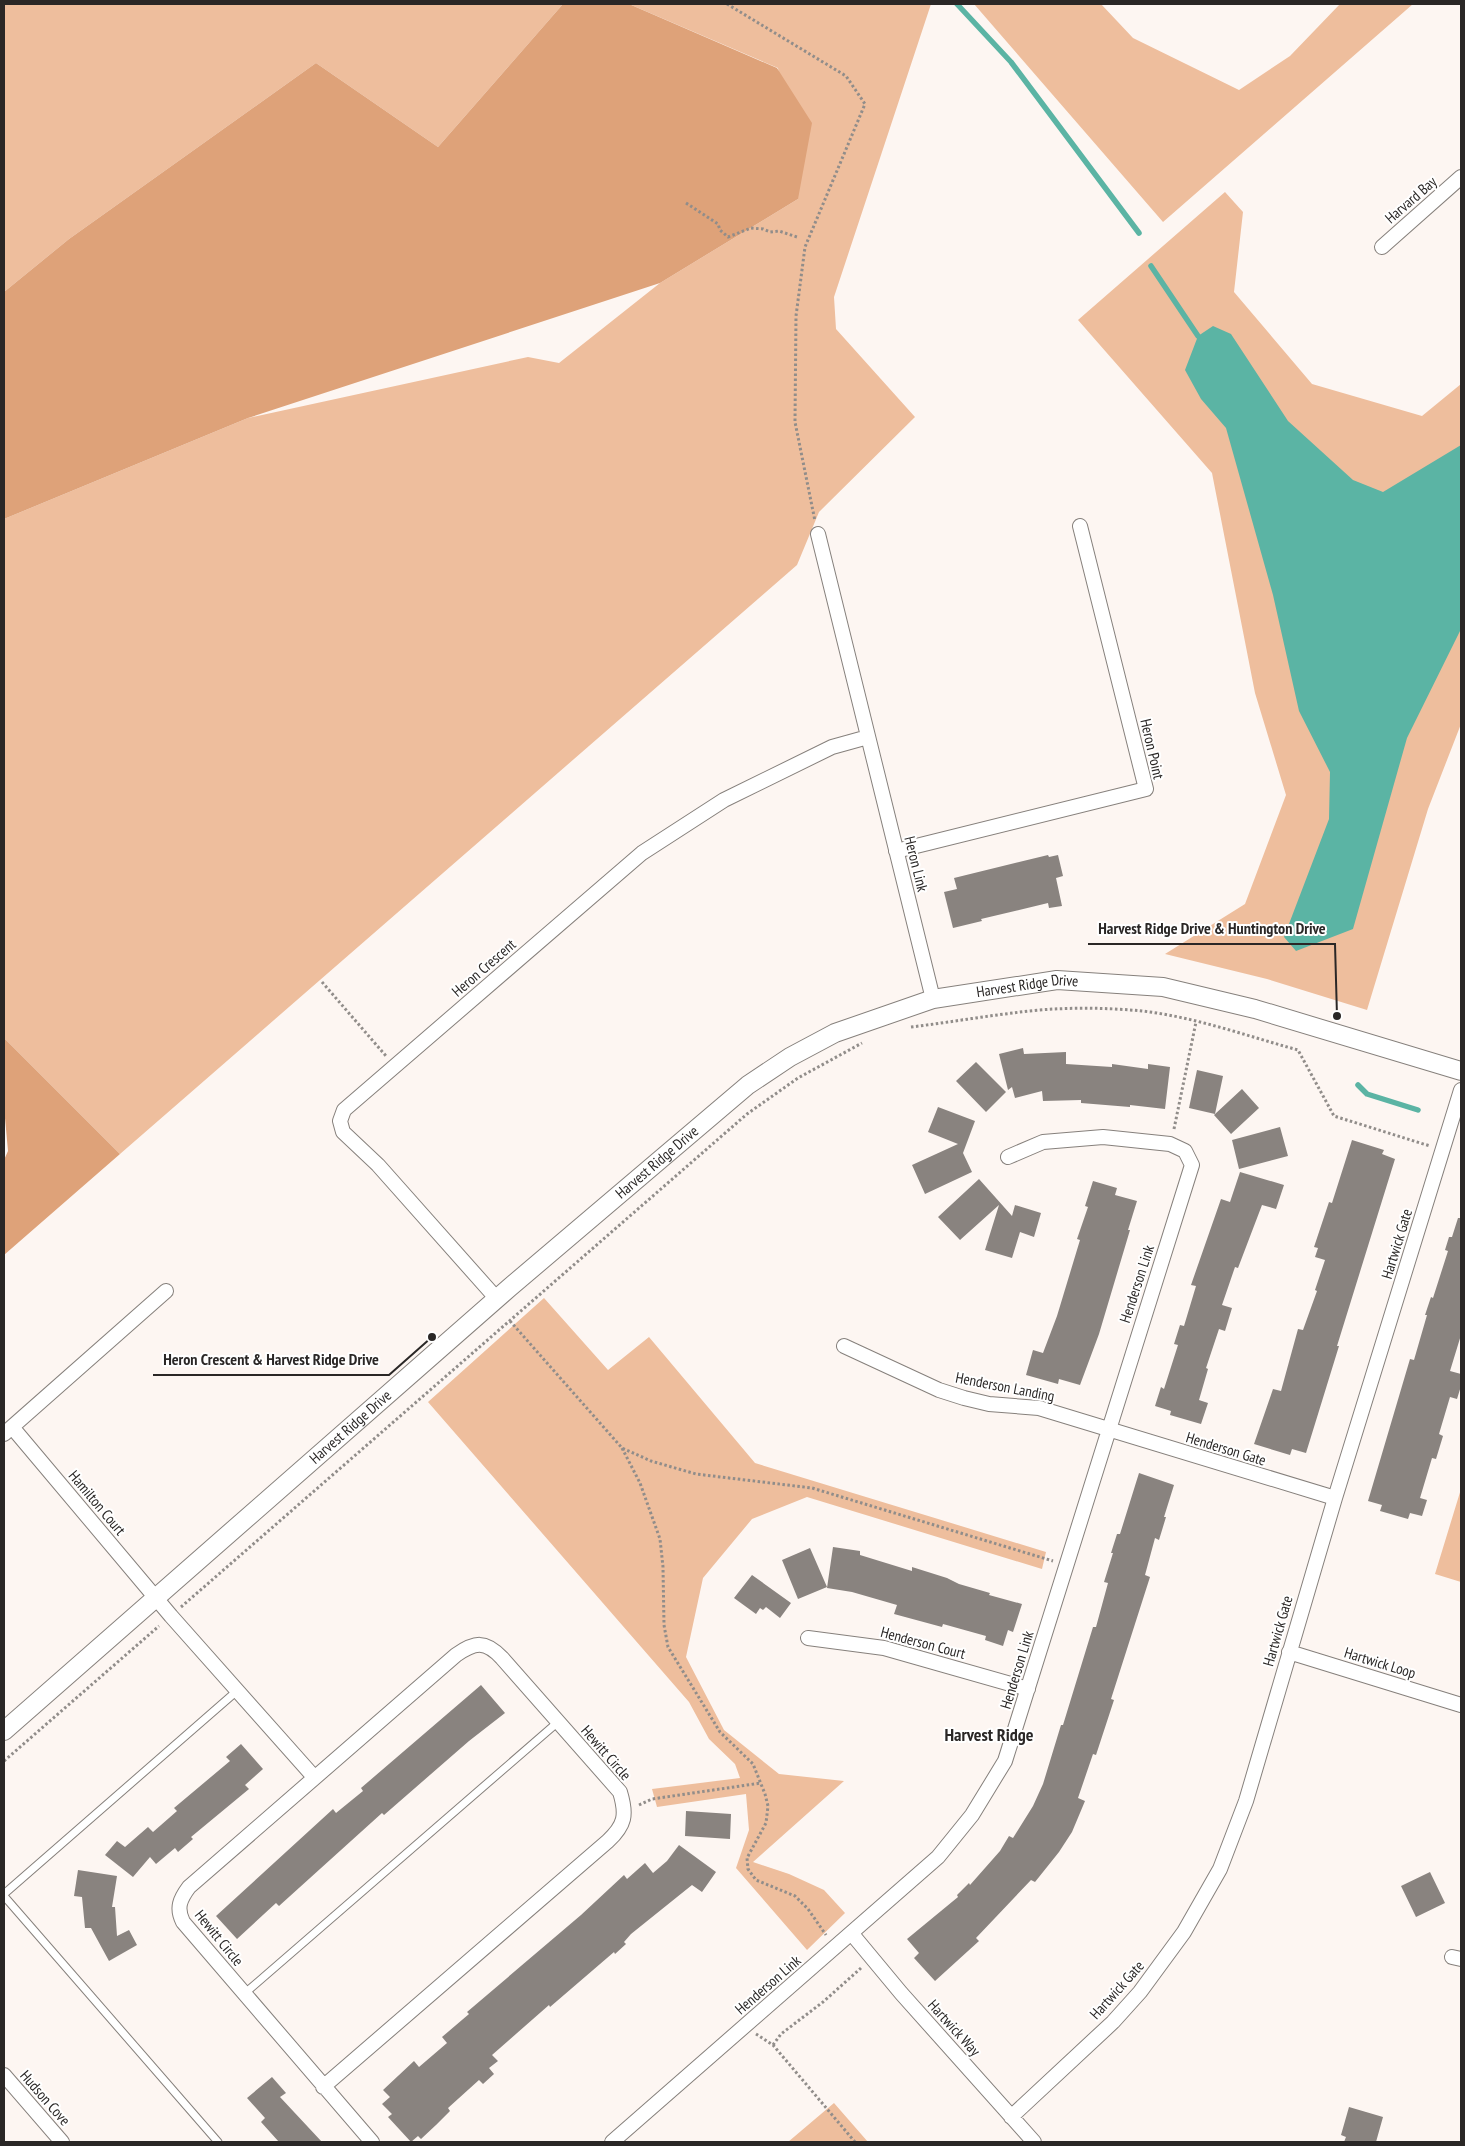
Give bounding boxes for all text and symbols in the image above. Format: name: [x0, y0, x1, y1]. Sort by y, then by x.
street label: Harvard Bay: [1381, 172, 1441, 227]
street label: Heron Point: [1136, 717, 1169, 781]
street label: Heron Link: [900, 834, 933, 894]
callout: Harvest Ridge Drive & Huntington Drive: [1088, 913, 1335, 944]
text: Harvest Ridge Drive & Huntington Drive: [1098, 918, 1326, 938]
street label: Heron Crescent: [448, 935, 520, 1001]
street label: Harvest Ridge Drive: [975, 970, 1079, 1001]
street label: Harvest Ridge Drive: [611, 1121, 702, 1202]
street label: Hartwick Gate: [1377, 1206, 1416, 1281]
street label: Henderson Link: [1115, 1242, 1158, 1325]
callout: Heron Crescent & Harvest Ridge Drive: [153, 1344, 389, 1375]
text: Heron Crescent & Harvest Ridge Drive: [163, 1349, 379, 1369]
street label: Henderson Landing: [954, 1368, 1056, 1405]
street label: Harvest Ridge Drive: [305, 1386, 395, 1468]
street label: Henderson Gate: [1184, 1427, 1268, 1470]
street label: Hamilton Court: [65, 1466, 130, 1539]
street label: Hartwick Gate: [1258, 1593, 1297, 1668]
street label: Henderson Court: [879, 1622, 968, 1663]
street label: Henderson Link: [996, 1628, 1037, 1711]
street label: Hartwick Loop: [1342, 1643, 1418, 1682]
street label: Hewitt Circle: [577, 1721, 635, 1784]
district label: Harvest Ridge: [944, 1723, 1034, 1746]
street label: Hewitt Circle: [191, 1906, 248, 1970]
street label: Henderson Link: [731, 1951, 805, 2018]
street label: Hartwick Gate: [1085, 1956, 1148, 2023]
street label: Hartwick Way: [924, 1995, 985, 2060]
street label: Hudson Cove: [16, 2066, 75, 2129]

